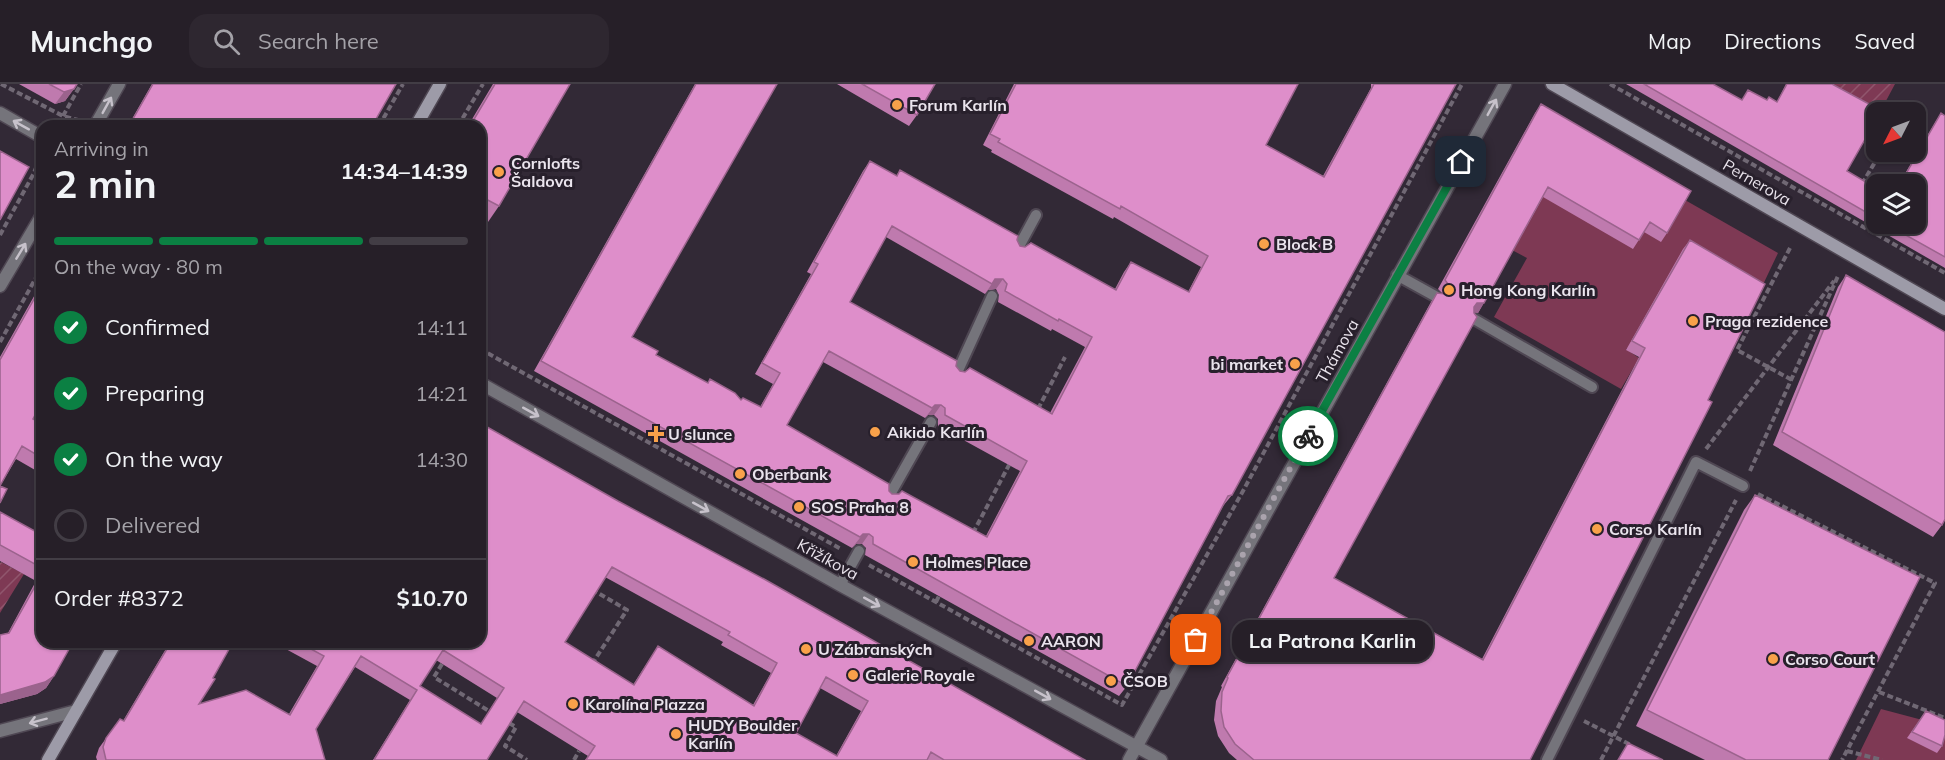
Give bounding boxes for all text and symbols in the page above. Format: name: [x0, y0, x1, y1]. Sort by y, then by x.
search box: [189, 14, 609, 68]
text: Munchgo: [30, 24, 153, 59]
icon: search: [210, 25, 243, 58]
text: Search here: [258, 27, 379, 55]
text: Map: [1648, 28, 1691, 54]
text: Directions: [1724, 28, 1821, 54]
text: Saved: [1854, 28, 1915, 54]
place label: Forum Karlín: [909, 95, 1007, 115]
one-way arrow: [101, 97, 113, 114]
marker: Forum Karlín: [890, 98, 904, 112]
one-way arrow: [1486, 99, 1498, 116]
north arrow: [1866, 102, 1926, 162]
map controls: [1866, 102, 1926, 234]
one-way arrow: [13, 119, 30, 131]
text: Arriving in: [54, 136, 149, 161]
pin: [1435, 136, 1486, 187]
icon: home: [1444, 145, 1477, 178]
place label: Cornlofts Šaldova: [511, 153, 580, 191]
street label: Pernerova: [1719, 155, 1795, 209]
text: 14:34–14:39: [340, 157, 468, 185]
text: 2 min: [54, 159, 157, 208]
marker: Cornlofts Šaldova: [492, 165, 506, 179]
button: layers: [1866, 174, 1926, 234]
place label: Block B: [1276, 234, 1333, 254]
marker: Block B: [1257, 237, 1271, 251]
one-way arrow: [15, 243, 27, 260]
text: On the way · 80 m: [54, 254, 223, 279]
place label: Hong Kong Karlín: [1461, 280, 1596, 300]
marker: Hong Kong Karlín: [1442, 283, 1456, 297]
icon: check: [54, 311, 87, 344]
place label: Praga rezidence: [1705, 311, 1829, 331]
text: Confirmed: [105, 313, 210, 341]
marker: Praga rezidence: [1686, 314, 1700, 328]
text: 14:11: [415, 315, 468, 340]
street label: Thámova: [1311, 316, 1363, 386]
place label: bi market: [1210, 354, 1283, 374]
marker: bi market: [1288, 357, 1302, 371]
icon: check: [54, 377, 87, 410]
text: Preparing: [105, 379, 205, 407]
text: 14:21: [415, 381, 468, 406]
one-way arrow: [522, 406, 539, 418]
courier: [1278, 406, 1338, 466]
icon: bike: [1292, 420, 1325, 453]
place label: Aikido Karlín: [887, 422, 985, 442]
place label: U slunce: [668, 424, 733, 444]
marker: Aikido Karlín: [868, 425, 882, 439]
marker: U slunce: [649, 427, 663, 441]
icon: check: [54, 443, 87, 476]
text: On the way: [105, 445, 223, 473]
text: 14:30: [415, 447, 468, 472]
place label: Oberbank: [752, 464, 829, 484]
marker: Oberbank: [733, 467, 747, 481]
place label: SOS Praha 8: [811, 497, 909, 517]
marker: SOS Praha 8: [792, 500, 806, 514]
one-way arrow: [692, 501, 709, 513]
text: Delivered: [105, 511, 200, 539]
place label: Corso Karlín: [1609, 519, 1702, 539]
marker: Corso Karlín: [1590, 522, 1604, 536]
street label: Křižíkova: [794, 534, 862, 584]
place label: Holmes Place: [925, 552, 1028, 572]
marker: Holmes Place: [906, 555, 920, 569]
text: Order #8372: [54, 584, 184, 612]
text: $10.70: [397, 584, 468, 612]
one-way arrow: [862, 597, 880, 608]
pin: [1170, 614, 1221, 665]
callout: La Patrona Karlin: [1232, 619, 1433, 661]
icon: bag: [1179, 623, 1212, 656]
text: La Patrona Karlin: [1249, 628, 1416, 653]
place label: AARON: [1041, 631, 1101, 651]
marker: AARON: [1022, 634, 1036, 648]
place label: U Zábranských: [818, 639, 932, 659]
marker: U Zábranských: [799, 642, 813, 656]
place label: Corso Court: [1785, 649, 1875, 669]
marker: Corso Court: [1766, 652, 1780, 666]
place label: Galerie Royale: [865, 665, 975, 685]
marker: Galerie Royale: [846, 668, 860, 682]
place label: ČSOB: [1123, 671, 1168, 691]
marker: ČSOB: [1104, 674, 1118, 688]
one-way arrow: [1034, 690, 1051, 702]
place label: Karolína Plazza: [585, 694, 705, 714]
marker: Karolína Plazza: [566, 697, 580, 711]
place label: HUDY Boulder Karlín: [688, 715, 798, 753]
one-way arrow: [29, 716, 48, 727]
marker: HUDY Boulder Karlín: [669, 727, 683, 741]

